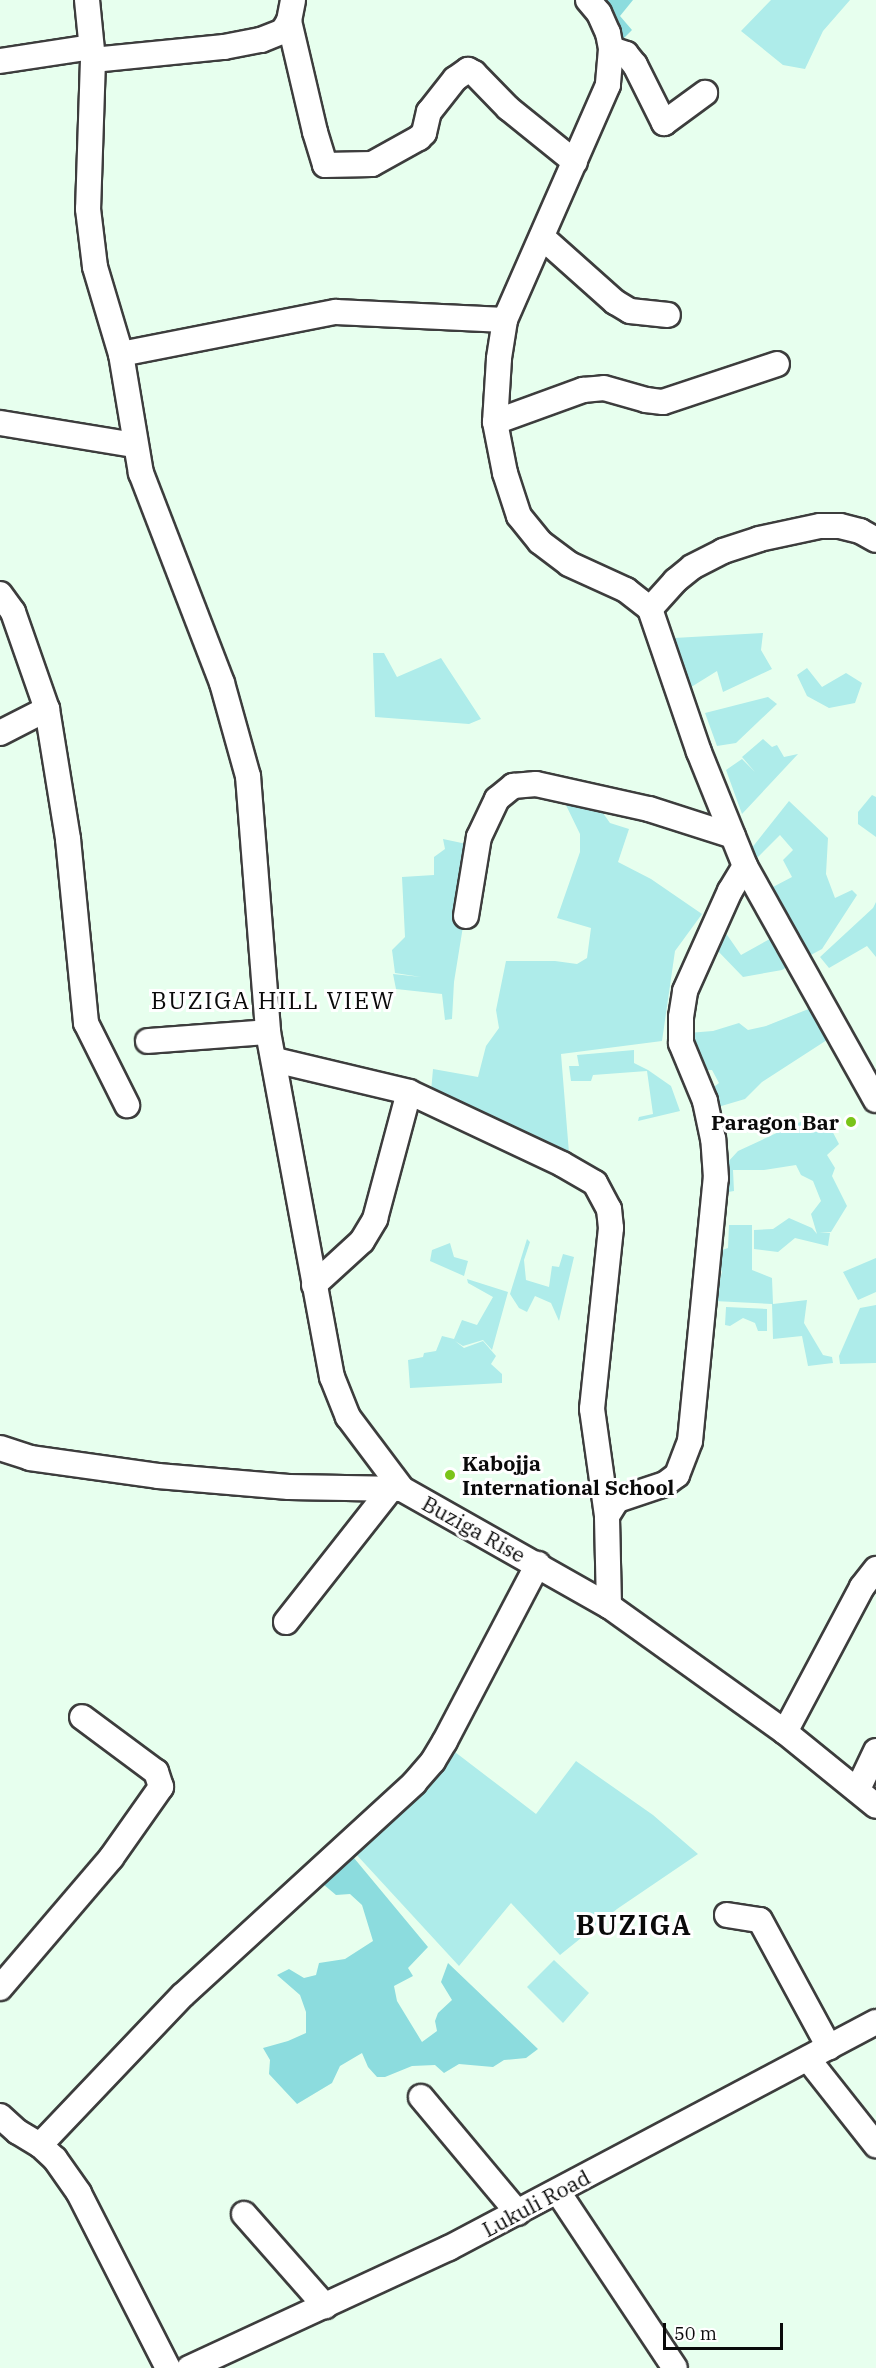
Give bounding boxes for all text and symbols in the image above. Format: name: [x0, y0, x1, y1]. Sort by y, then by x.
district label: BUZIGA HILL VIEW: [151, 987, 395, 1015]
place label: Paragon Bar: [711, 1109, 839, 1135]
marker: Paragon Bar: [844, 1115, 858, 1129]
place label: Kabojja International School: [462, 1450, 674, 1500]
marker: Kabojja International School: [443, 1468, 457, 1482]
street label: Buziga Rise: [418, 1490, 530, 1568]
district label: BUZIGA: [576, 1909, 692, 1941]
street label: Lukuli Road: [478, 2164, 594, 2242]
scale bar: [666, 2311, 786, 2349]
text: 50 m: [674, 2322, 717, 2345]

